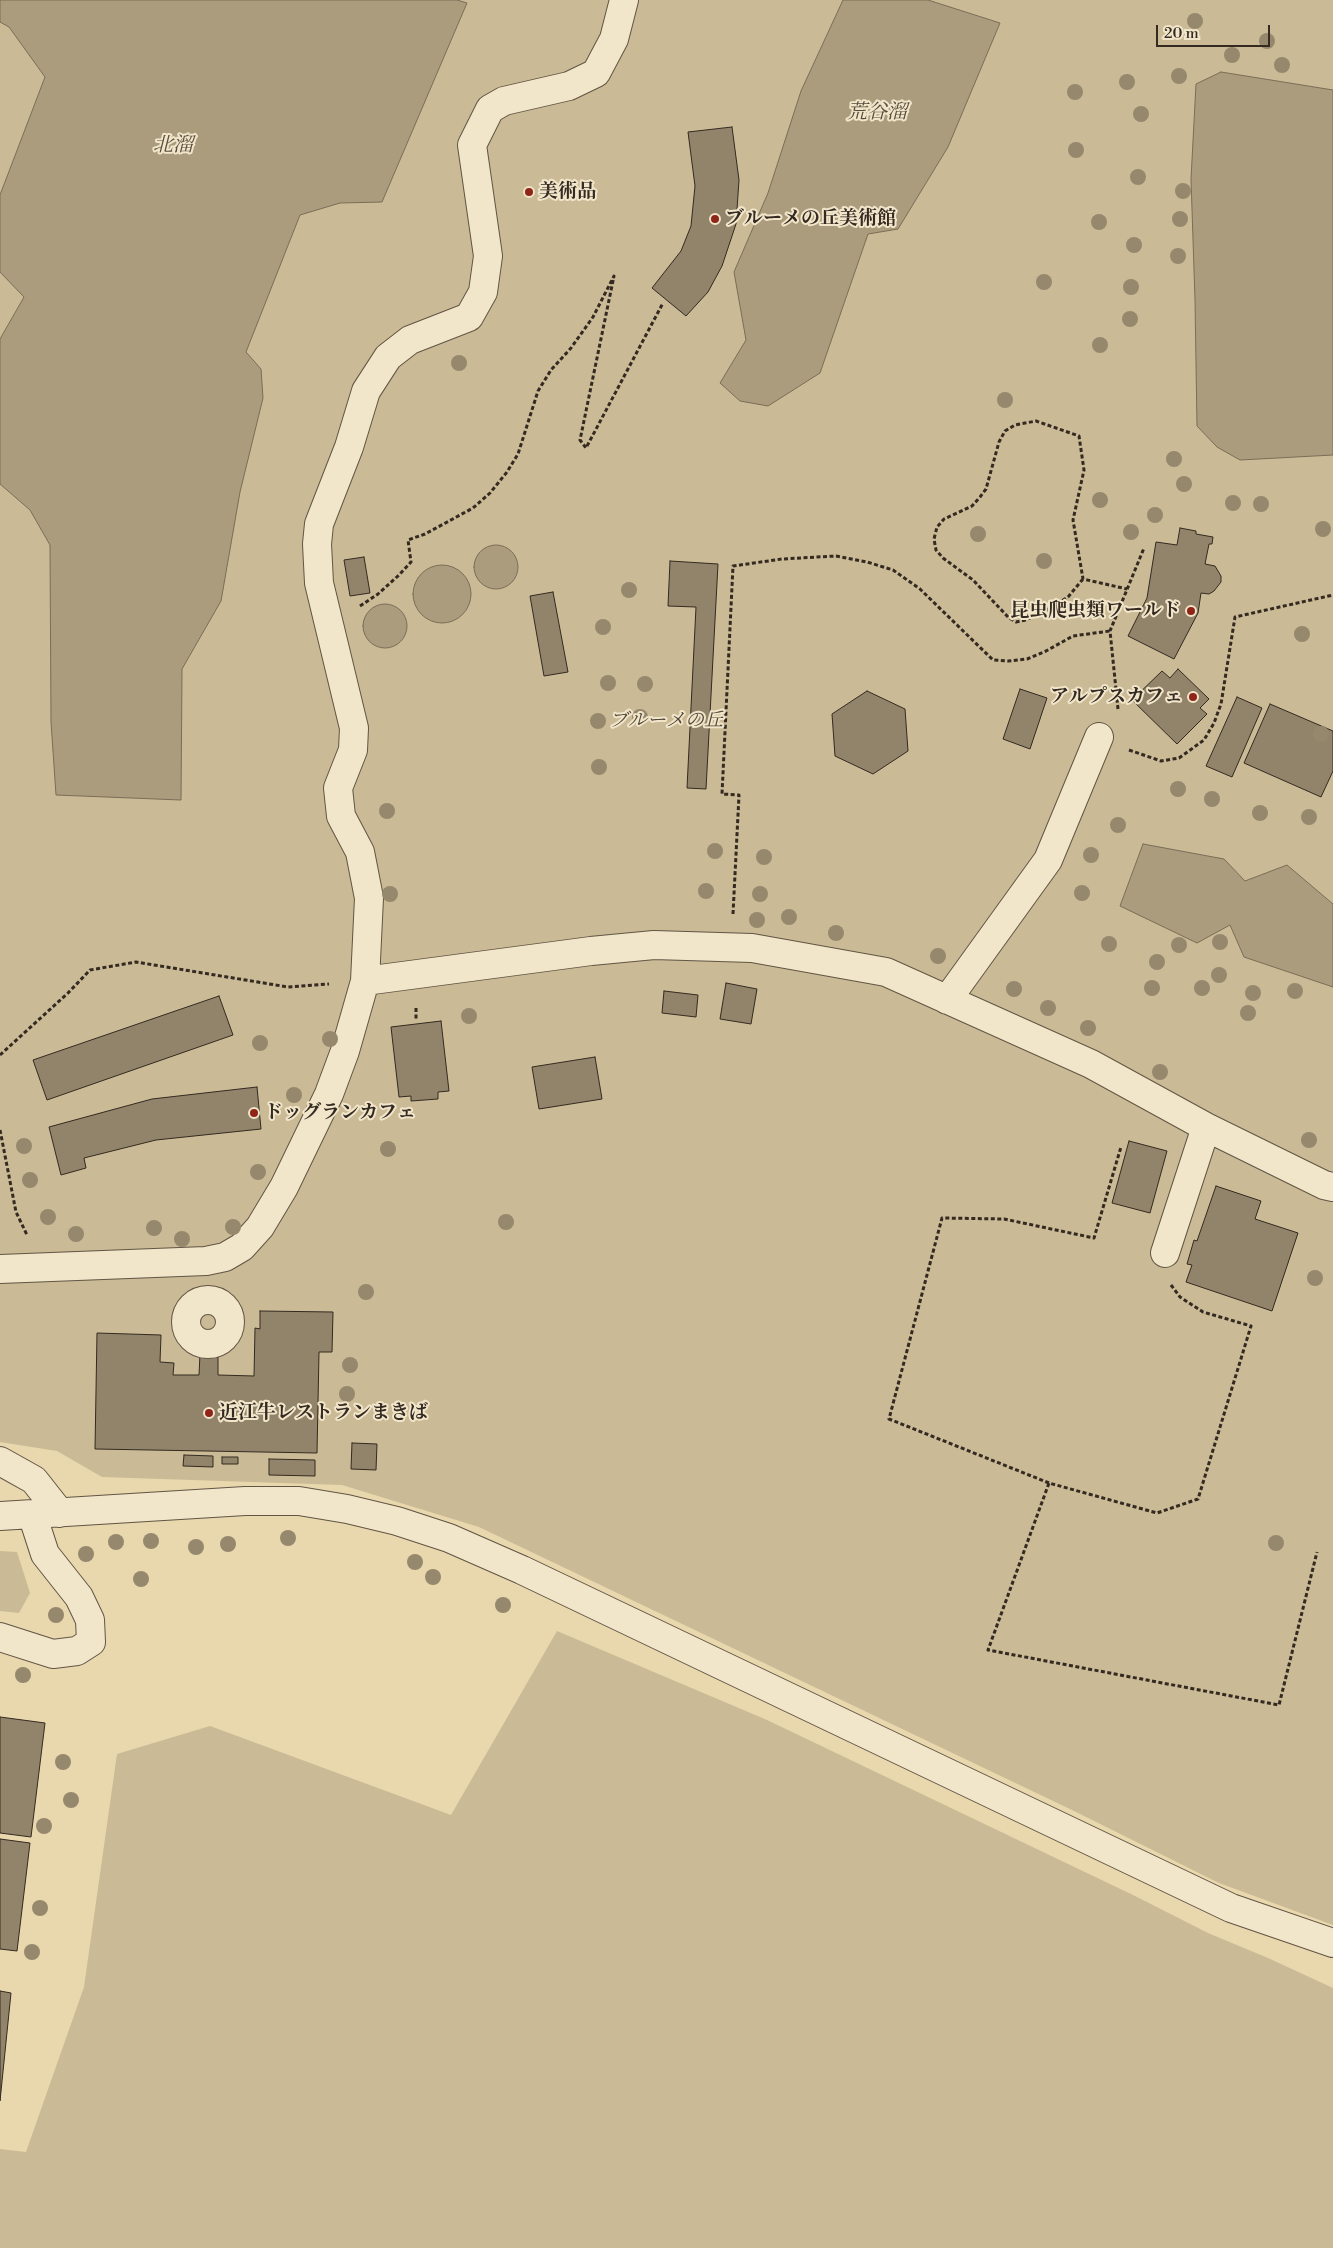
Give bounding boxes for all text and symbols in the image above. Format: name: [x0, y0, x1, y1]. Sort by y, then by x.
scale bar: [1158, 15, 1272, 47]
text: 20 m: [1164, 24, 1199, 43]
water label: 荒谷溜: [847, 101, 907, 125]
water label: 北溜: [153, 134, 193, 158]
place label: 美術品: [539, 181, 596, 203]
marker: 美術品: [523, 186, 535, 198]
place label: ブルーメの丘美術館: [725, 208, 896, 230]
marker: ブルーメの丘美術館: [709, 213, 721, 225]
place label: 昆虫爬虫類ワールド: [1010, 600, 1181, 622]
marker: 昆虫爬虫類ワールド: [1185, 605, 1197, 617]
place label: アルプスカフェ: [1050, 686, 1183, 708]
marker: アルプスカフェ: [1187, 691, 1199, 703]
park label: ブルーメの丘: [609, 710, 723, 732]
place label: ドッグランカフェ: [264, 1102, 416, 1124]
marker: ドッグランカフェ: [248, 1107, 260, 1119]
place label: 近江牛レストランまきば: [219, 1402, 428, 1424]
marker: 近江牛レストランまきば: [203, 1407, 215, 1419]

